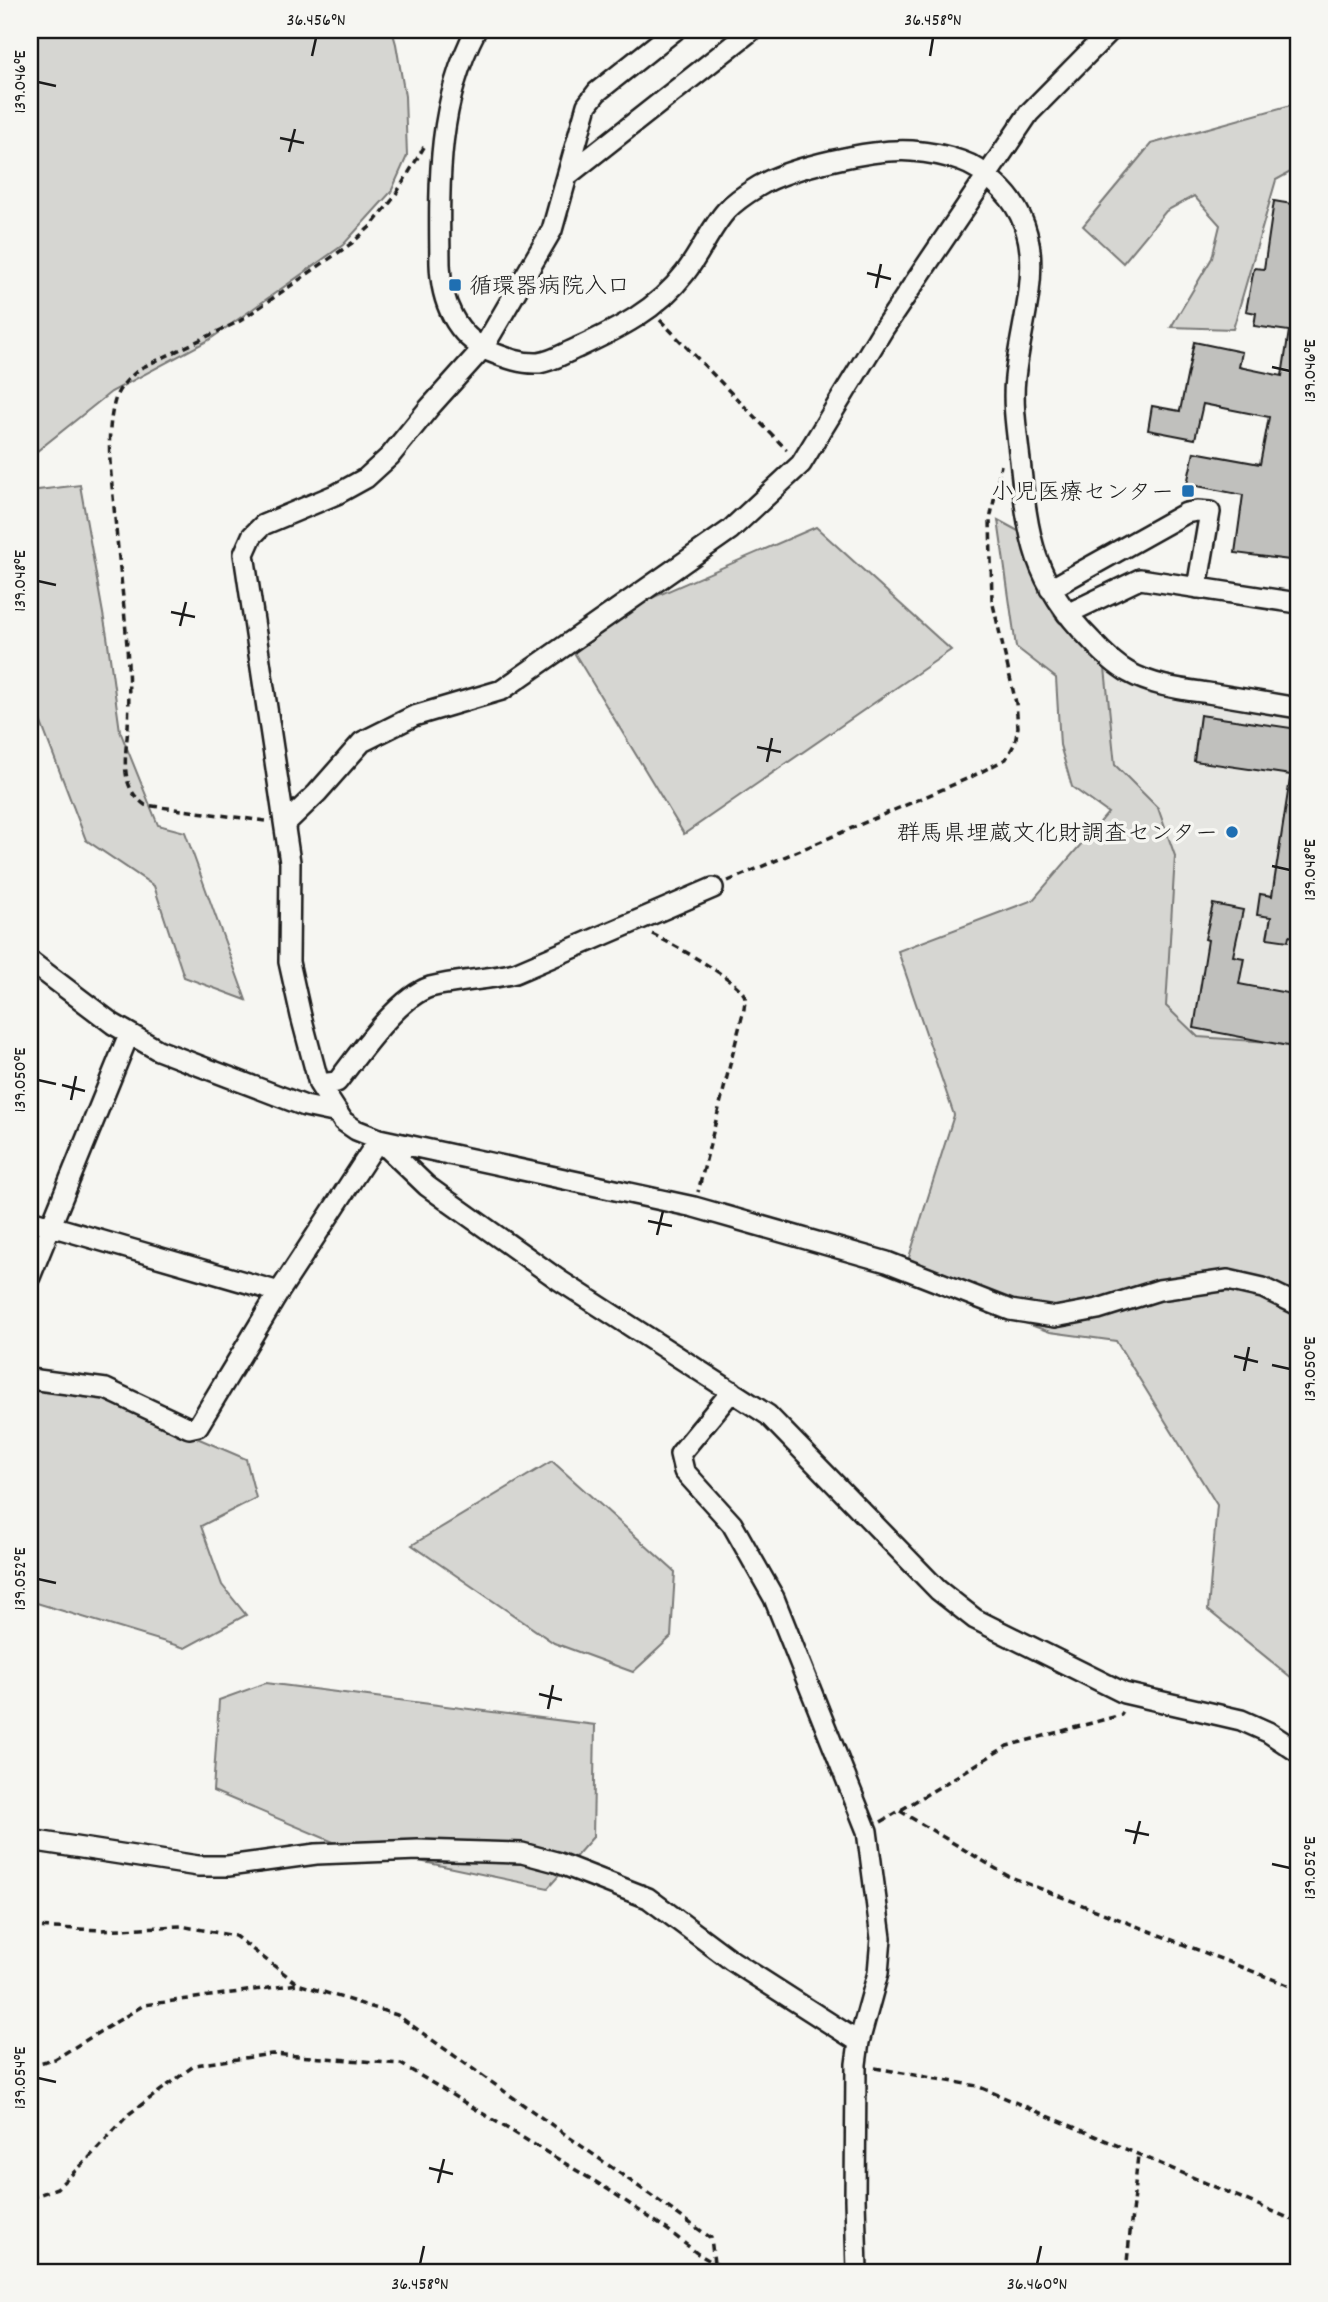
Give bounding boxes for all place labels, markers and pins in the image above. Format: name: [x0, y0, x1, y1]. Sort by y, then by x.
place label: 循環器病院入口: [469, 272, 630, 305]
marker: 循環器病院入口: [447, 277, 463, 293]
place label: 小児医療センター: [991, 478, 1174, 511]
marker: 小児医療センター: [1180, 483, 1196, 499]
place label: 群馬県埋蔵文化財調査センター: [897, 819, 1218, 852]
marker: 群馬県埋蔵文化財調査センター: [1224, 824, 1240, 840]

